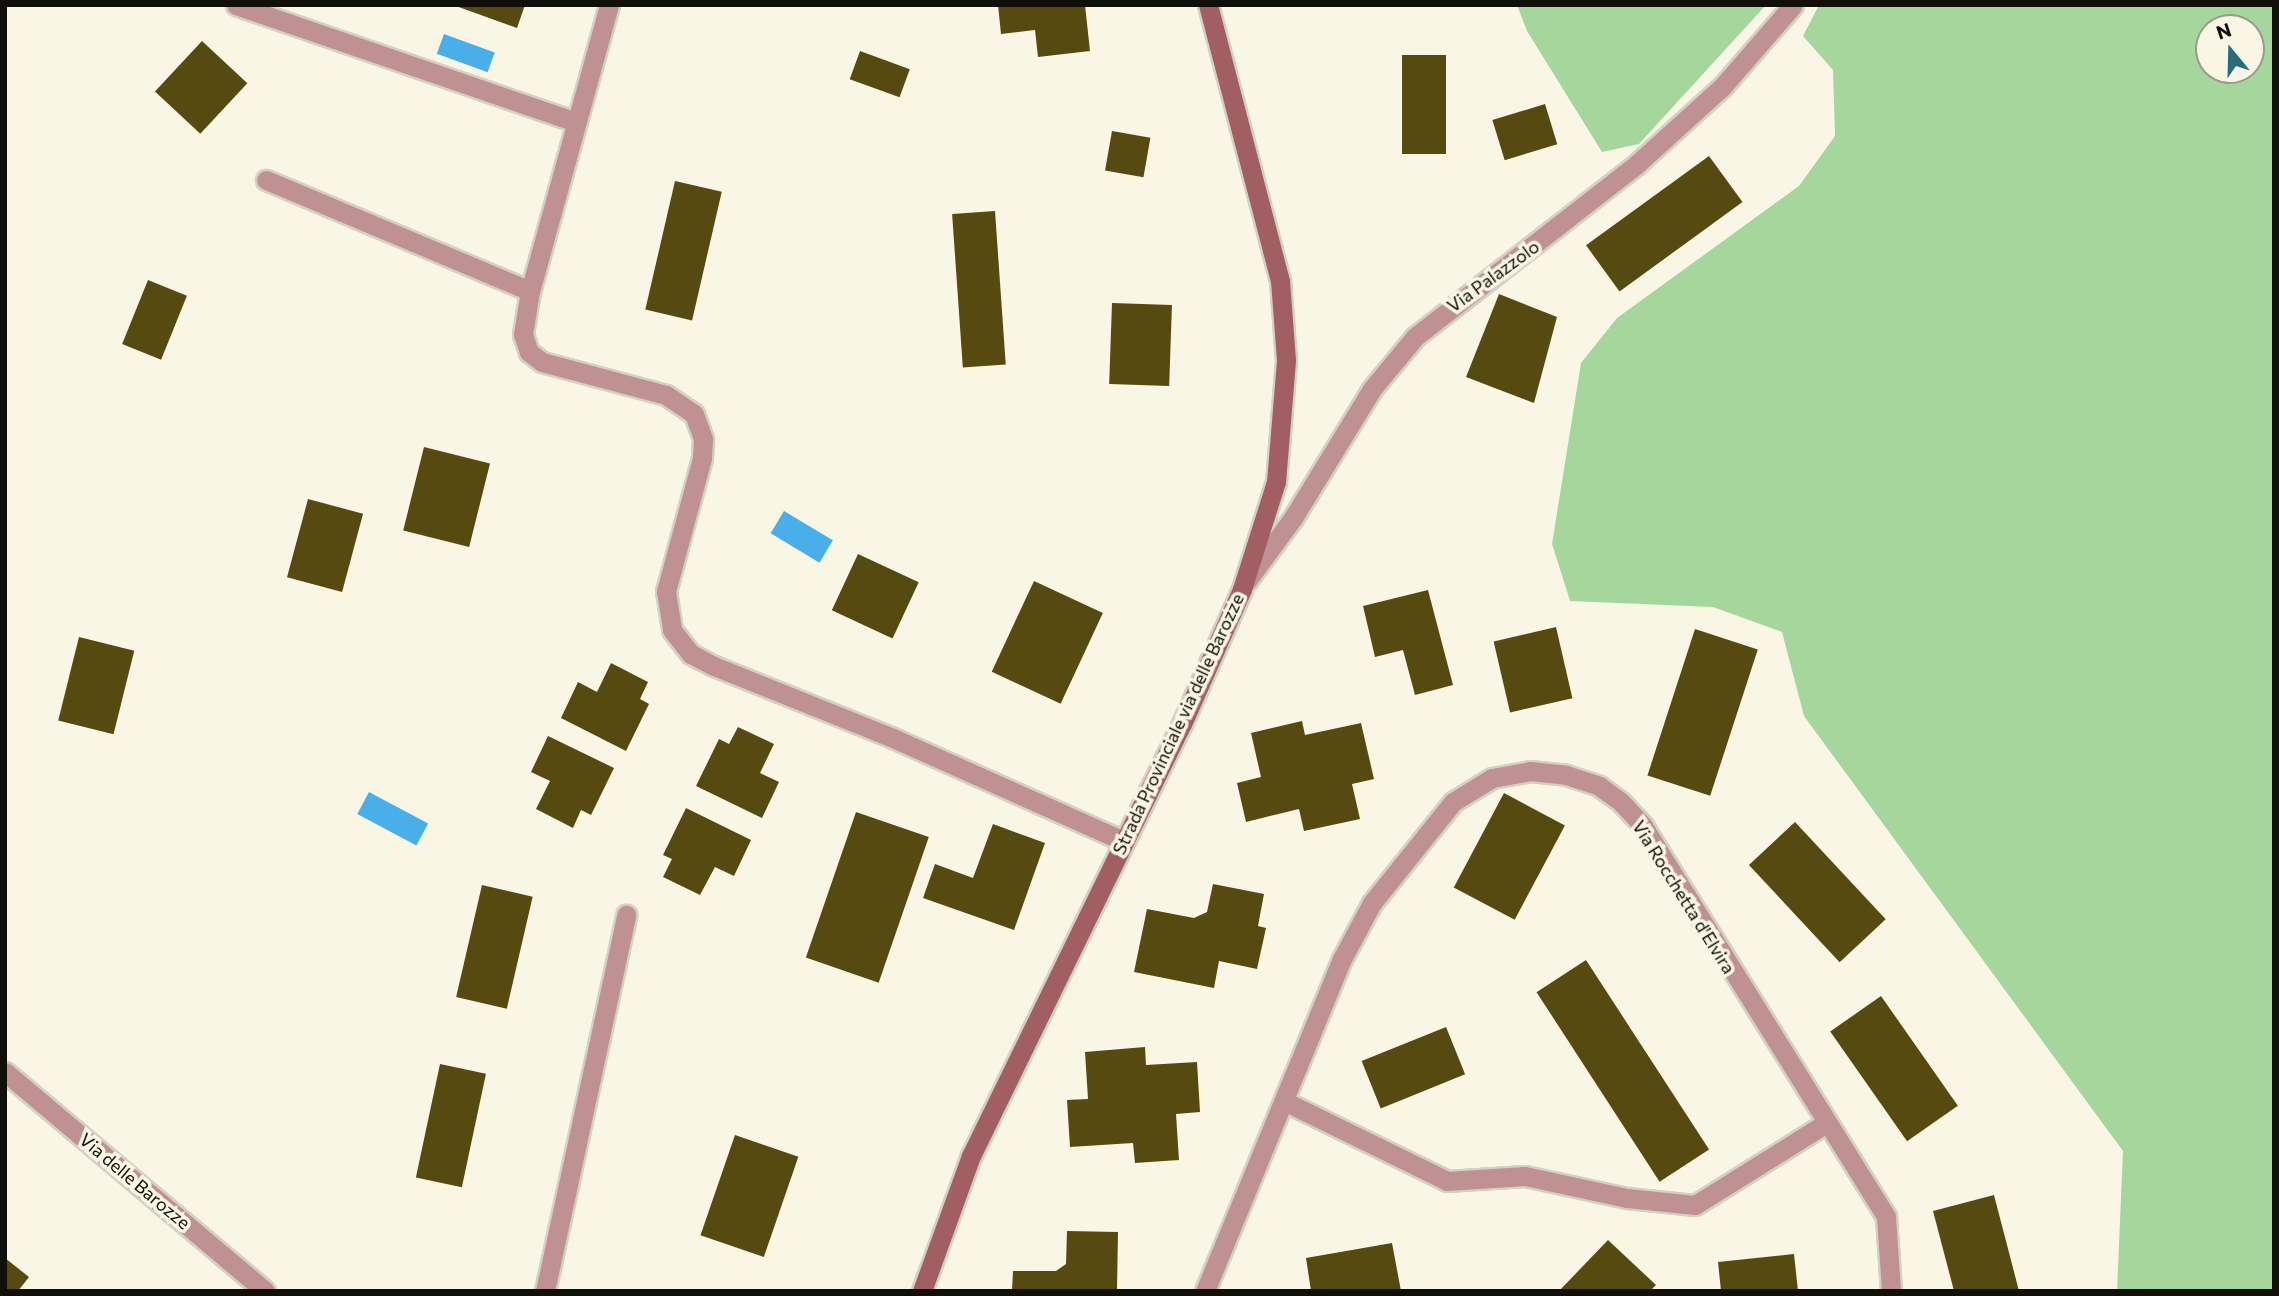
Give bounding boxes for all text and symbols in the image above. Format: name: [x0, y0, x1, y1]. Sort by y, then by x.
north arrow: [2195, 14, 2265, 84]
text: N: [2213, 17, 2234, 44]
street label: Via Palazzolo: [1443, 235, 1543, 317]
street label: Strada Provinciale via delle Barozze: [1108, 590, 1248, 858]
street label: Via Rocchetta d'Elvira: [1628, 816, 1740, 978]
street label: Via delle Barozze: [75, 1128, 195, 1234]

